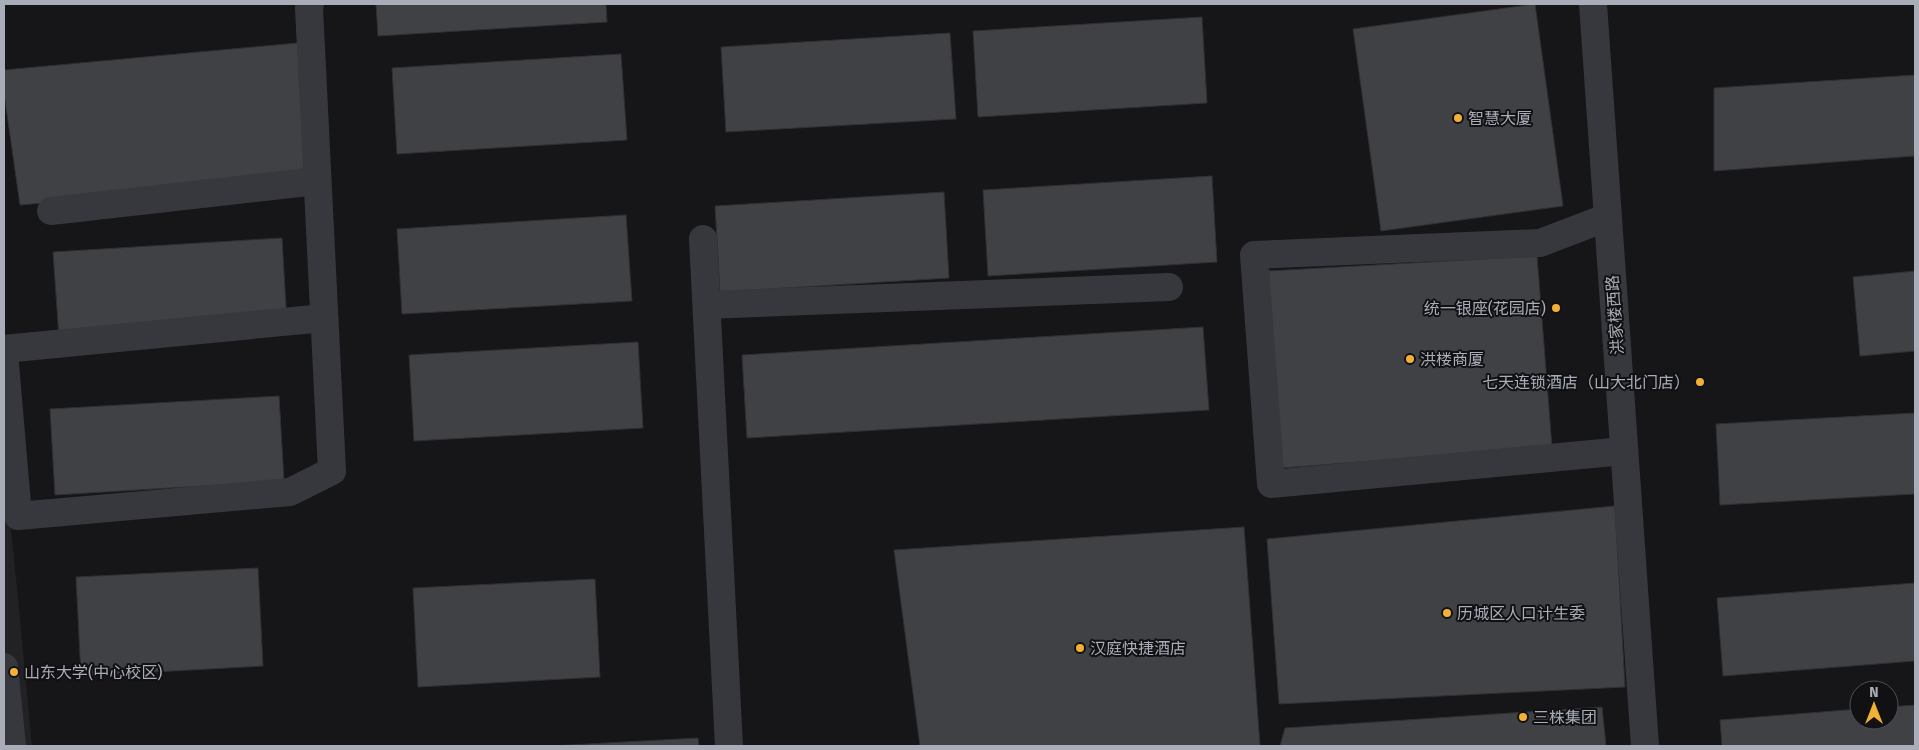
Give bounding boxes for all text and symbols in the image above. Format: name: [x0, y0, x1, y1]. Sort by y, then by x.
place label: 智慧大厦: [1468, 109, 1532, 128]
marker: 智慧大厦: [1452, 112, 1464, 124]
street label: 洪家楼西路: [1603, 274, 1627, 356]
place label: 统一银座(花园店): [1424, 299, 1546, 318]
marker: 统一银座(花园店): [1550, 302, 1562, 314]
place label: 洪楼商厦: [1420, 350, 1484, 369]
marker: 洪楼商厦: [1404, 353, 1416, 365]
place label: 七天连锁酒店（山大北门店）: [1482, 373, 1690, 392]
marker: 七天连锁酒店（山大北门店）: [1694, 376, 1706, 388]
place label: 历城区人口计生委: [1457, 604, 1585, 623]
marker: 历城区人口计生委: [1441, 607, 1453, 619]
place label: 汉庭快捷酒店: [1090, 639, 1186, 658]
marker: 汉庭快捷酒店: [1074, 642, 1086, 654]
place label: 山东大学(中心校区): [24, 663, 162, 682]
marker: 山东大学(中心校区): [8, 666, 20, 678]
north arrow: [1849, 680, 1899, 730]
text: N: [1869, 684, 1879, 701]
place label: 三株集团: [1533, 708, 1597, 727]
marker: 三株集团: [1517, 711, 1529, 723]

